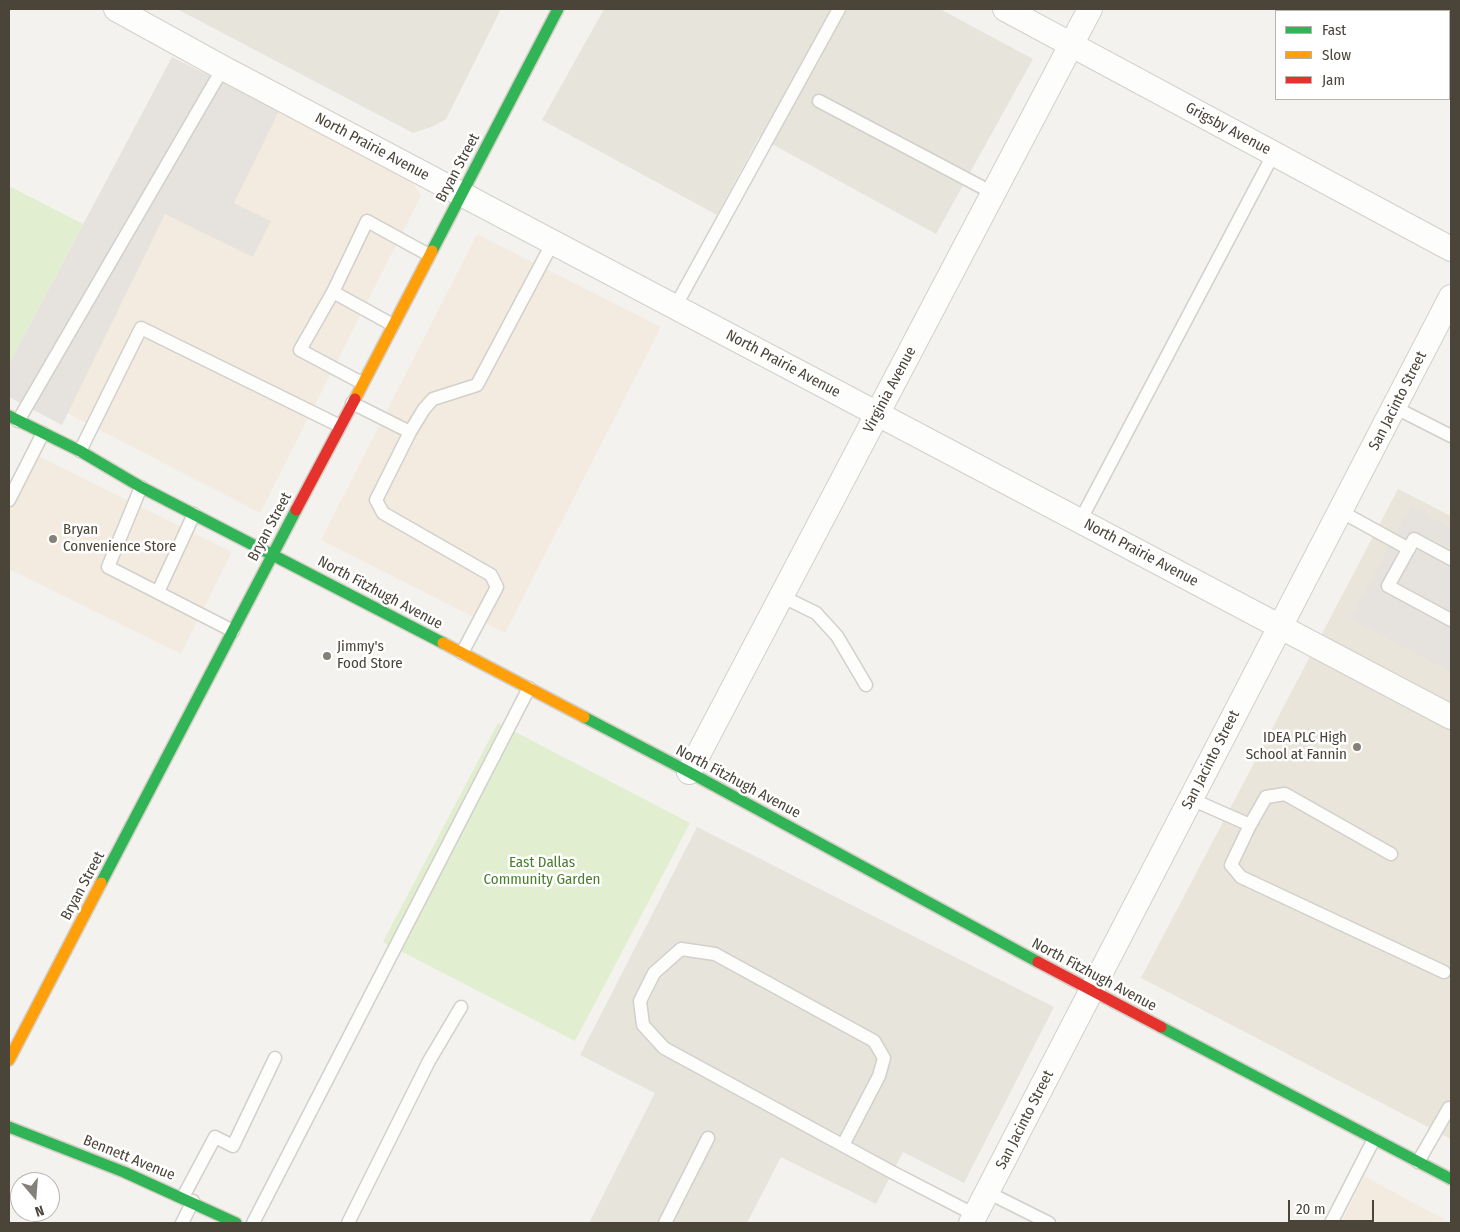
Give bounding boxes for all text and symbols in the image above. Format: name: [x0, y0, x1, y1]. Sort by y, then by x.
legend: [1275, 10, 1450, 100]
text: Fast: [1322, 21, 1346, 39]
text: Slow: [1322, 46, 1351, 64]
text: Jam: [1322, 71, 1345, 89]
street label: Grigsby Avenue: [1182, 99, 1274, 159]
street label: North Prairie Avenue: [312, 109, 432, 185]
street label: Bryan Street: [432, 130, 484, 206]
street label: North Prairie Avenue: [723, 326, 843, 402]
street label: Virginia Avenue: [860, 344, 920, 436]
street label: San Jacinto Street: [1365, 348, 1431, 454]
street label: Bryan Street: [244, 489, 296, 565]
street label: North Prairie Avenue: [1081, 515, 1201, 591]
place label: Bryan Convenience Store: [63, 521, 176, 556]
marker: Bryan Convenience Store: [47, 533, 59, 545]
street label: North Fitzhugh Avenue: [315, 553, 445, 633]
place label: Jimmy's Food Store: [337, 638, 403, 673]
marker: Jimmy's Food Store: [321, 650, 333, 662]
street label: San Jacinto Street: [1178, 707, 1244, 813]
place label: IDEA PLC High School at Fannin: [1246, 729, 1347, 764]
marker: IDEA PLC High School at Fannin: [1351, 741, 1363, 753]
street label: North Fitzhugh Avenue: [673, 742, 803, 822]
street label: Bryan Street: [57, 848, 109, 924]
park label: East Dallas Community Garden: [484, 854, 600, 889]
street label: North Fitzhugh Avenue: [1029, 935, 1159, 1015]
street label: San Jacinto Street: [992, 1067, 1058, 1173]
street label: Bennett Avenue: [81, 1131, 177, 1185]
north arrow: [10, 1172, 60, 1222]
scale bar: [1290, 1190, 1376, 1222]
text: 20 m: [1296, 1200, 1326, 1218]
text: N: [33, 1201, 46, 1220]

